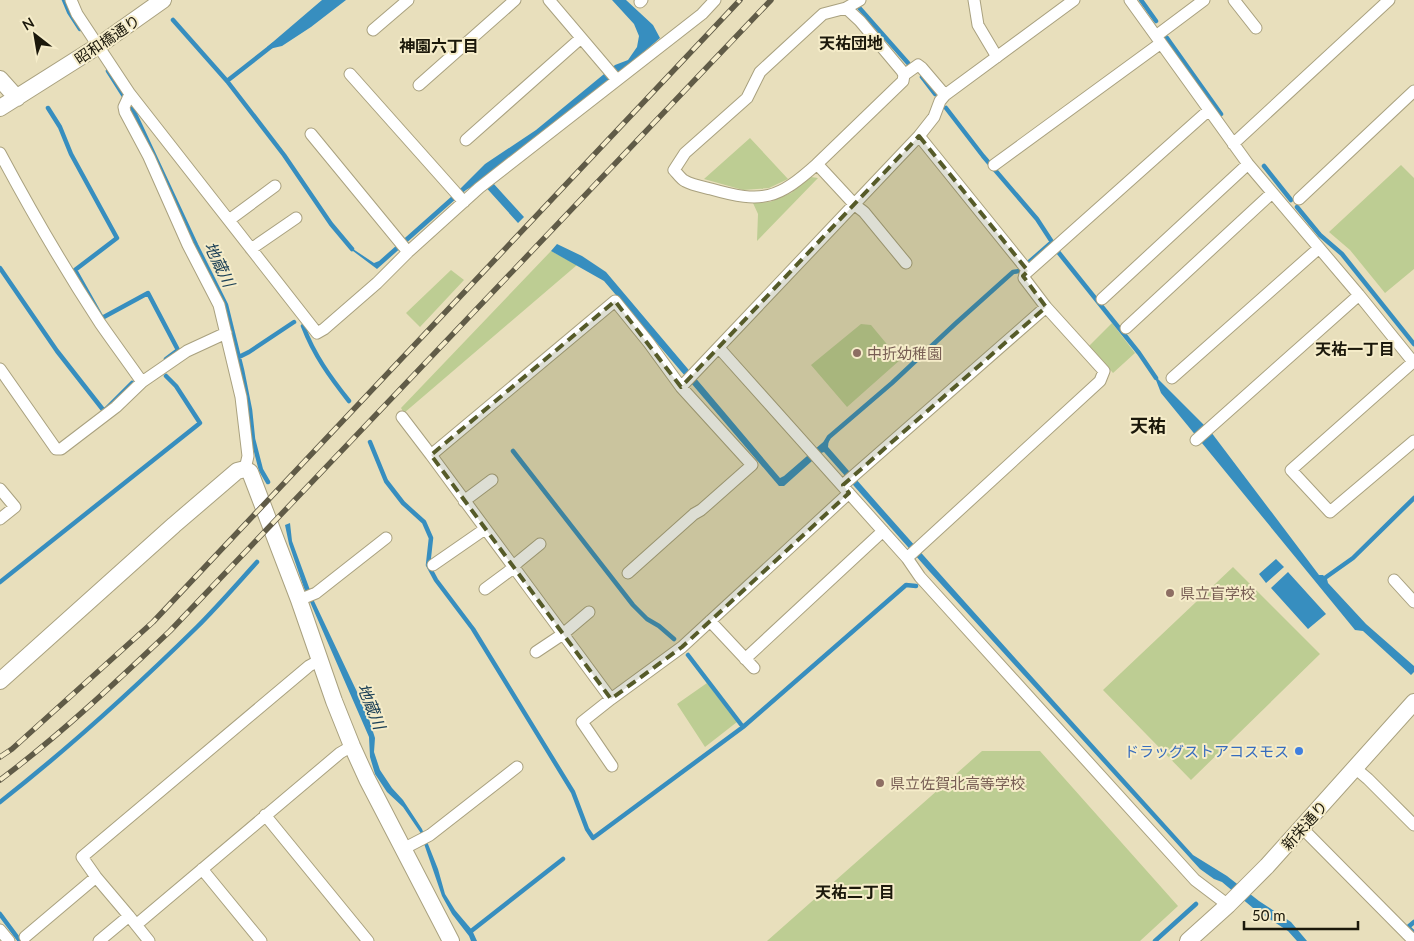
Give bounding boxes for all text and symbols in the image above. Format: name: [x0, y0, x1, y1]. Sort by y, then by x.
north arrow: [10, 10, 60, 60]
street label: 昭和橋通り: [71, 11, 143, 67]
text: N: [19, 13, 37, 33]
district label: 天祐団地: [819, 33, 883, 52]
district label: 神園六丁目: [399, 36, 479, 55]
water label: 地蔵川: [201, 238, 240, 292]
district label: 天祐一丁目: [1315, 339, 1395, 358]
place label: 中折幼稚園: [867, 344, 942, 362]
marker: 中折幼稚園: [851, 347, 863, 359]
district label: 天祐: [1130, 414, 1166, 436]
place label: 県立盲学校: [1180, 584, 1255, 602]
marker: 県立盲学校: [1164, 587, 1176, 599]
water label: 地蔵川: [354, 680, 391, 734]
place label: ドラッグストアコスモス: [1124, 742, 1289, 760]
marker: ドラッグストアコスモス: [1293, 745, 1305, 757]
place label: 県立佐賀北高等学校: [890, 774, 1025, 792]
marker: 県立佐賀北高等学校: [874, 777, 886, 789]
street label: 新栄通り: [1277, 797, 1331, 853]
district label: 天祐二丁目: [815, 882, 895, 901]
scale bar: [1244, 898, 1358, 930]
text: 50 m: [1252, 906, 1286, 924]

